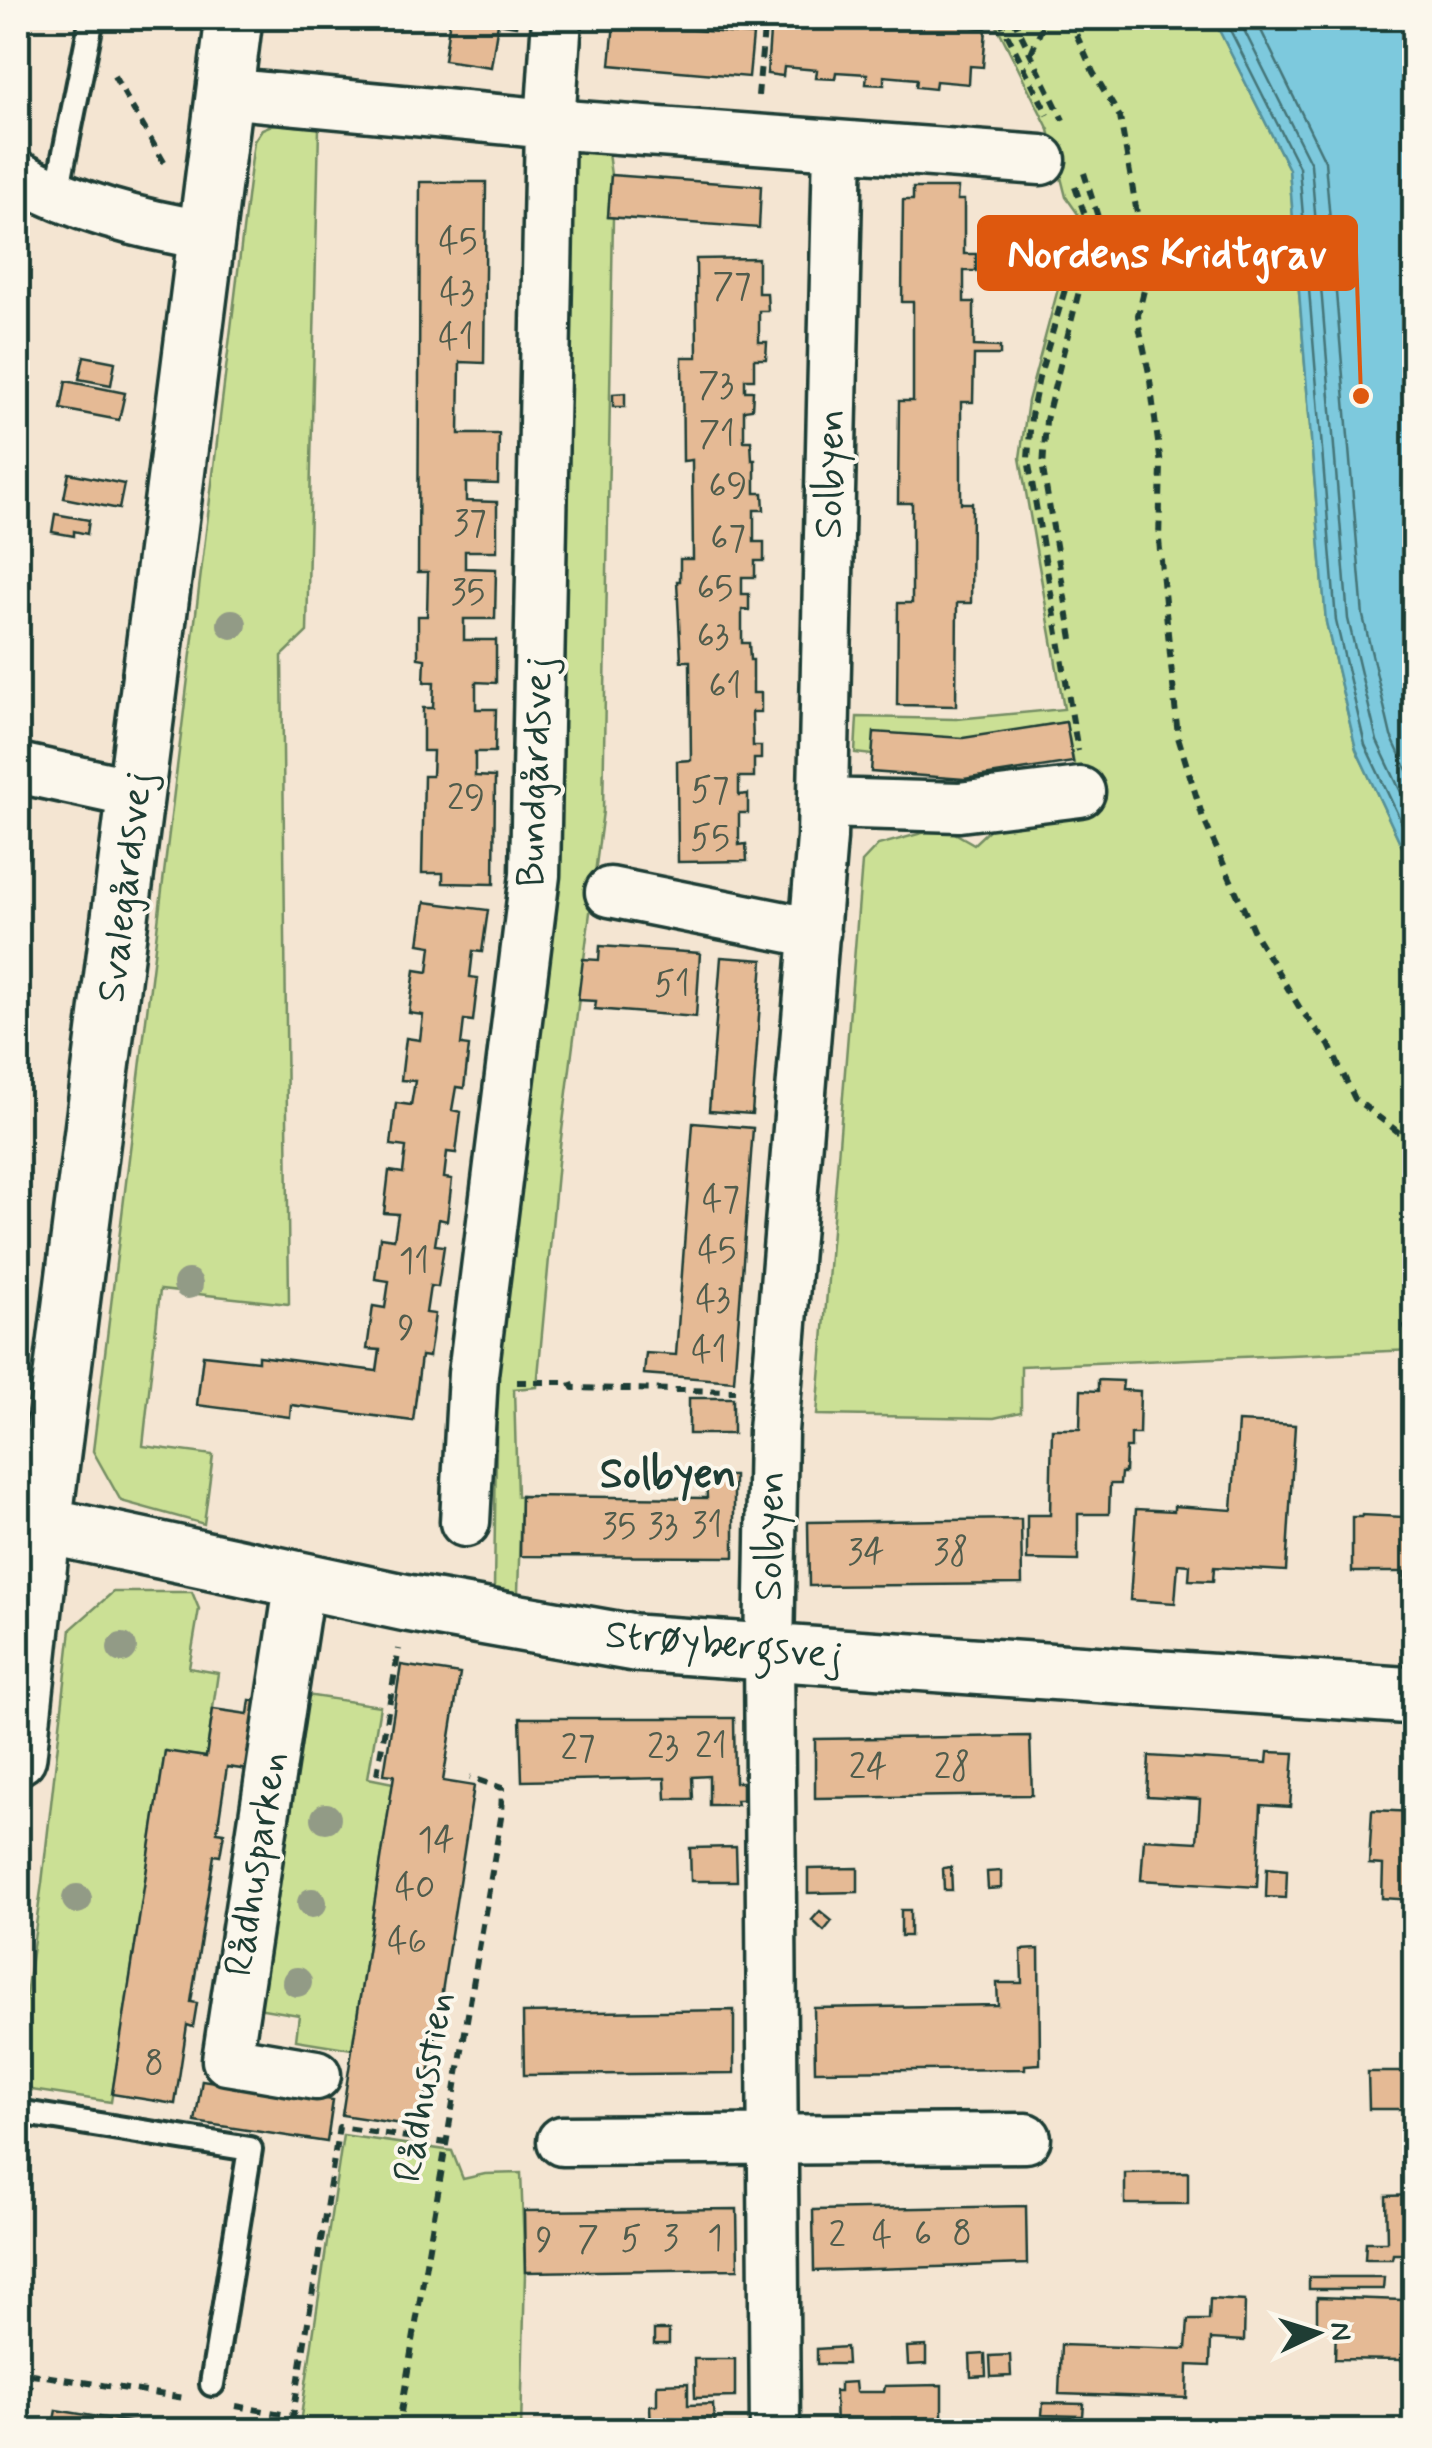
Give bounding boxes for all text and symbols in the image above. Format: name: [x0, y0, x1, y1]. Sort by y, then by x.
callout: Nordens Kridtgrav: [979, 217, 1356, 289]
house number: 45: [438, 219, 478, 265]
text: Nordens Kridtgrav: [1007, 228, 1327, 284]
house number: 77: [713, 264, 751, 310]
house number: 43: [439, 270, 475, 316]
house number: 41: [438, 315, 474, 361]
house number: 73: [698, 363, 734, 409]
street label: Solbyen: [804, 409, 858, 539]
house number: 71: [699, 412, 735, 458]
house number: 69: [709, 464, 747, 510]
house number: 37: [453, 501, 487, 547]
house number: 67: [710, 516, 746, 562]
house number: 65: [697, 566, 733, 612]
house number: 35: [451, 570, 485, 616]
house number: 63: [697, 614, 729, 660]
street label: Bundgårdsvej: [506, 656, 566, 888]
house number: 61: [709, 664, 741, 710]
house number: 57: [691, 768, 729, 814]
street label: Svalegårdsvej: [86, 769, 166, 1005]
house number: 29: [447, 776, 485, 822]
house number: 55: [690, 816, 730, 862]
house number: 51: [654, 962, 690, 1008]
house number: 47: [702, 1177, 740, 1223]
house number: 45: [697, 1228, 737, 1274]
house number: 11: [399, 1239, 429, 1285]
house number: 43: [695, 1277, 731, 1323]
house number: 9: [397, 1306, 415, 1352]
house number: 41: [691, 1328, 727, 1374]
district label: Solbyen: [600, 1448, 736, 1503]
street label: Solbyen: [744, 1471, 798, 1601]
house number: 31: [692, 1503, 722, 1549]
house number: 35: [602, 1504, 636, 1550]
house number: 33: [648, 1504, 678, 1550]
house number: 34: [847, 1530, 885, 1576]
house number: 38: [933, 1530, 969, 1576]
street label: Strøybergsvej: [603, 1610, 845, 1686]
house number: 21: [695, 1724, 727, 1770]
house number: 23: [647, 1725, 679, 1771]
house number: 27: [561, 1726, 595, 1772]
house number: 24: [849, 1745, 887, 1791]
house number: 28: [934, 1745, 970, 1791]
street label: Rådhusparken: [214, 1748, 300, 1980]
house number: 14: [418, 1818, 454, 1864]
house number: 40: [395, 1865, 435, 1911]
house number: 46: [387, 1919, 427, 1965]
street label: Rådhusstien: [383, 1988, 467, 2186]
house number: 8: [144, 2041, 164, 2087]
house number: 8: [952, 2211, 972, 2257]
house number: 6: [914, 2212, 932, 2258]
house number: 2: [828, 2213, 846, 2259]
house number: 4: [872, 2213, 892, 2259]
house number: 3: [663, 2216, 679, 2262]
house number: 1: [707, 2216, 723, 2262]
house number: 7: [577, 2217, 599, 2263]
house number: 5: [620, 2217, 642, 2263]
house number: 9: [535, 2218, 553, 2264]
north arrow: [1267, 2283, 1367, 2383]
text: N: [1320, 2321, 1359, 2342]

